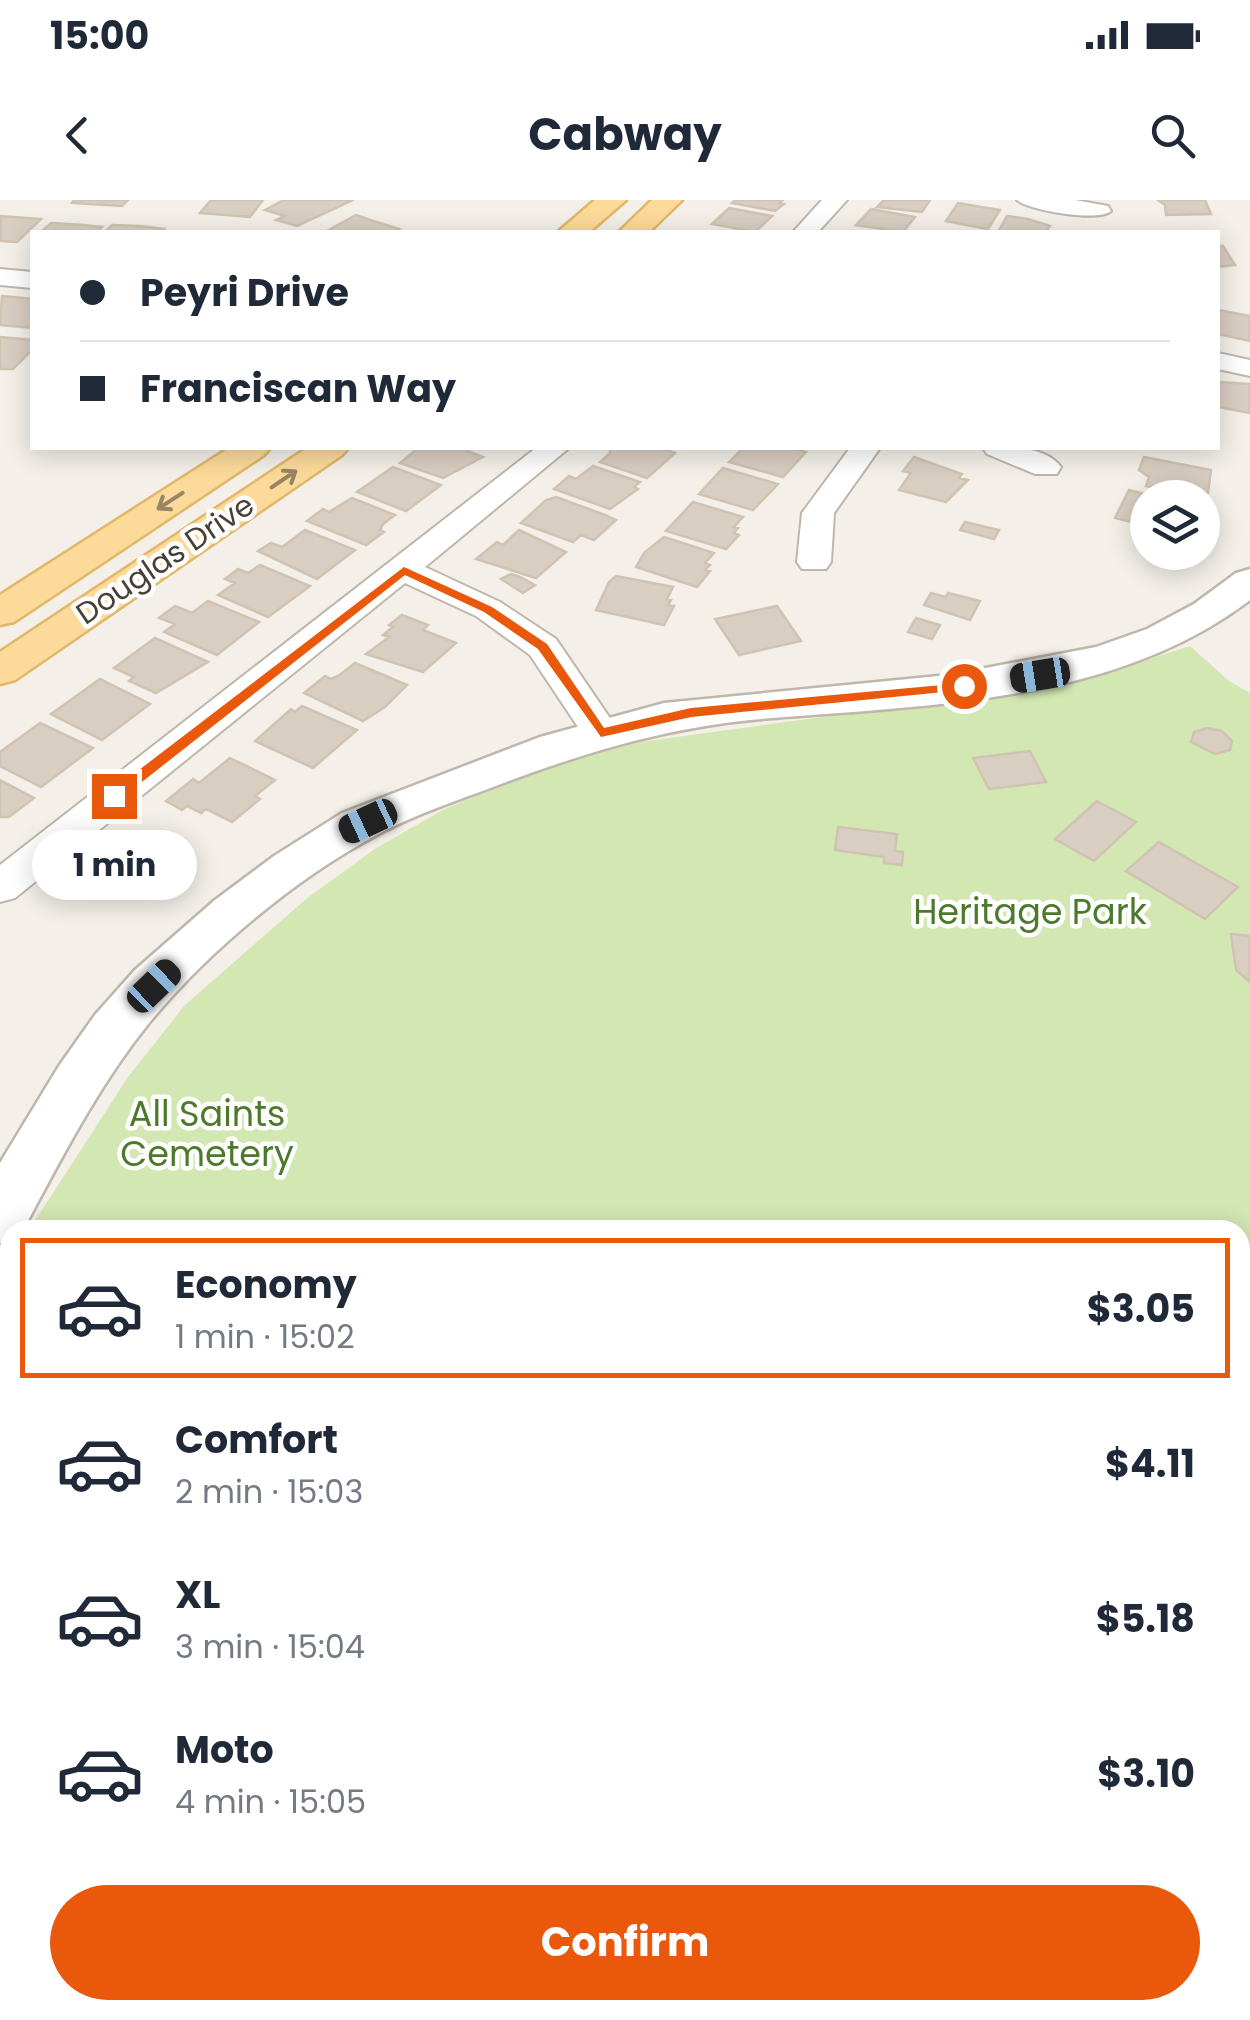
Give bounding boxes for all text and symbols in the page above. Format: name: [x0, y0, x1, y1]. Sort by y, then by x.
text: 15:00: [50, 9, 149, 62]
text: Cabway: [528, 103, 722, 166]
icon: back: [50, 108, 105, 163]
icon: search: [1145, 108, 1200, 163]
text: Peyri Drive: [140, 266, 349, 319]
text: Franciscan Way: [140, 362, 456, 415]
one-way arrow: [269, 469, 297, 490]
map controls: [1130, 480, 1220, 570]
button: layers: [1130, 480, 1220, 570]
street label: Douglas Drive: [67, 483, 263, 635]
one-way arrow: [157, 490, 185, 511]
car: [1008, 655, 1072, 695]
route start: [942, 664, 987, 709]
route end: [92, 774, 137, 819]
car: [334, 795, 402, 847]
callout: 1 min: [32, 831, 196, 901]
text: 1 min: [73, 842, 156, 887]
park label: Heritage Park: [913, 887, 1147, 936]
car: [122, 954, 186, 1018]
park label: All Saints Cemetery: [120, 1089, 294, 1178]
text: Economy: [175, 1258, 357, 1311]
icon: car: [55, 1263, 145, 1353]
text: $3.05: [1087, 1282, 1195, 1335]
text: 1 min · 15:02: [175, 1314, 355, 1359]
text: Comfort: [175, 1413, 338, 1466]
icon: car: [55, 1418, 145, 1508]
text: $4.11: [1105, 1437, 1195, 1490]
text: 2 min · 15:03: [175, 1469, 363, 1514]
text: XL: [175, 1568, 220, 1621]
icon: car: [55, 1573, 145, 1663]
text: $5.18: [1096, 1592, 1195, 1645]
text: 3 min · 15:04: [175, 1624, 365, 1669]
text: Moto: [175, 1723, 274, 1776]
icon: car: [55, 1728, 145, 1818]
text: $3.10: [1097, 1747, 1195, 1800]
text: 4 min · 15:05: [175, 1779, 366, 1824]
button: Confirm: [50, 1885, 1200, 2000]

